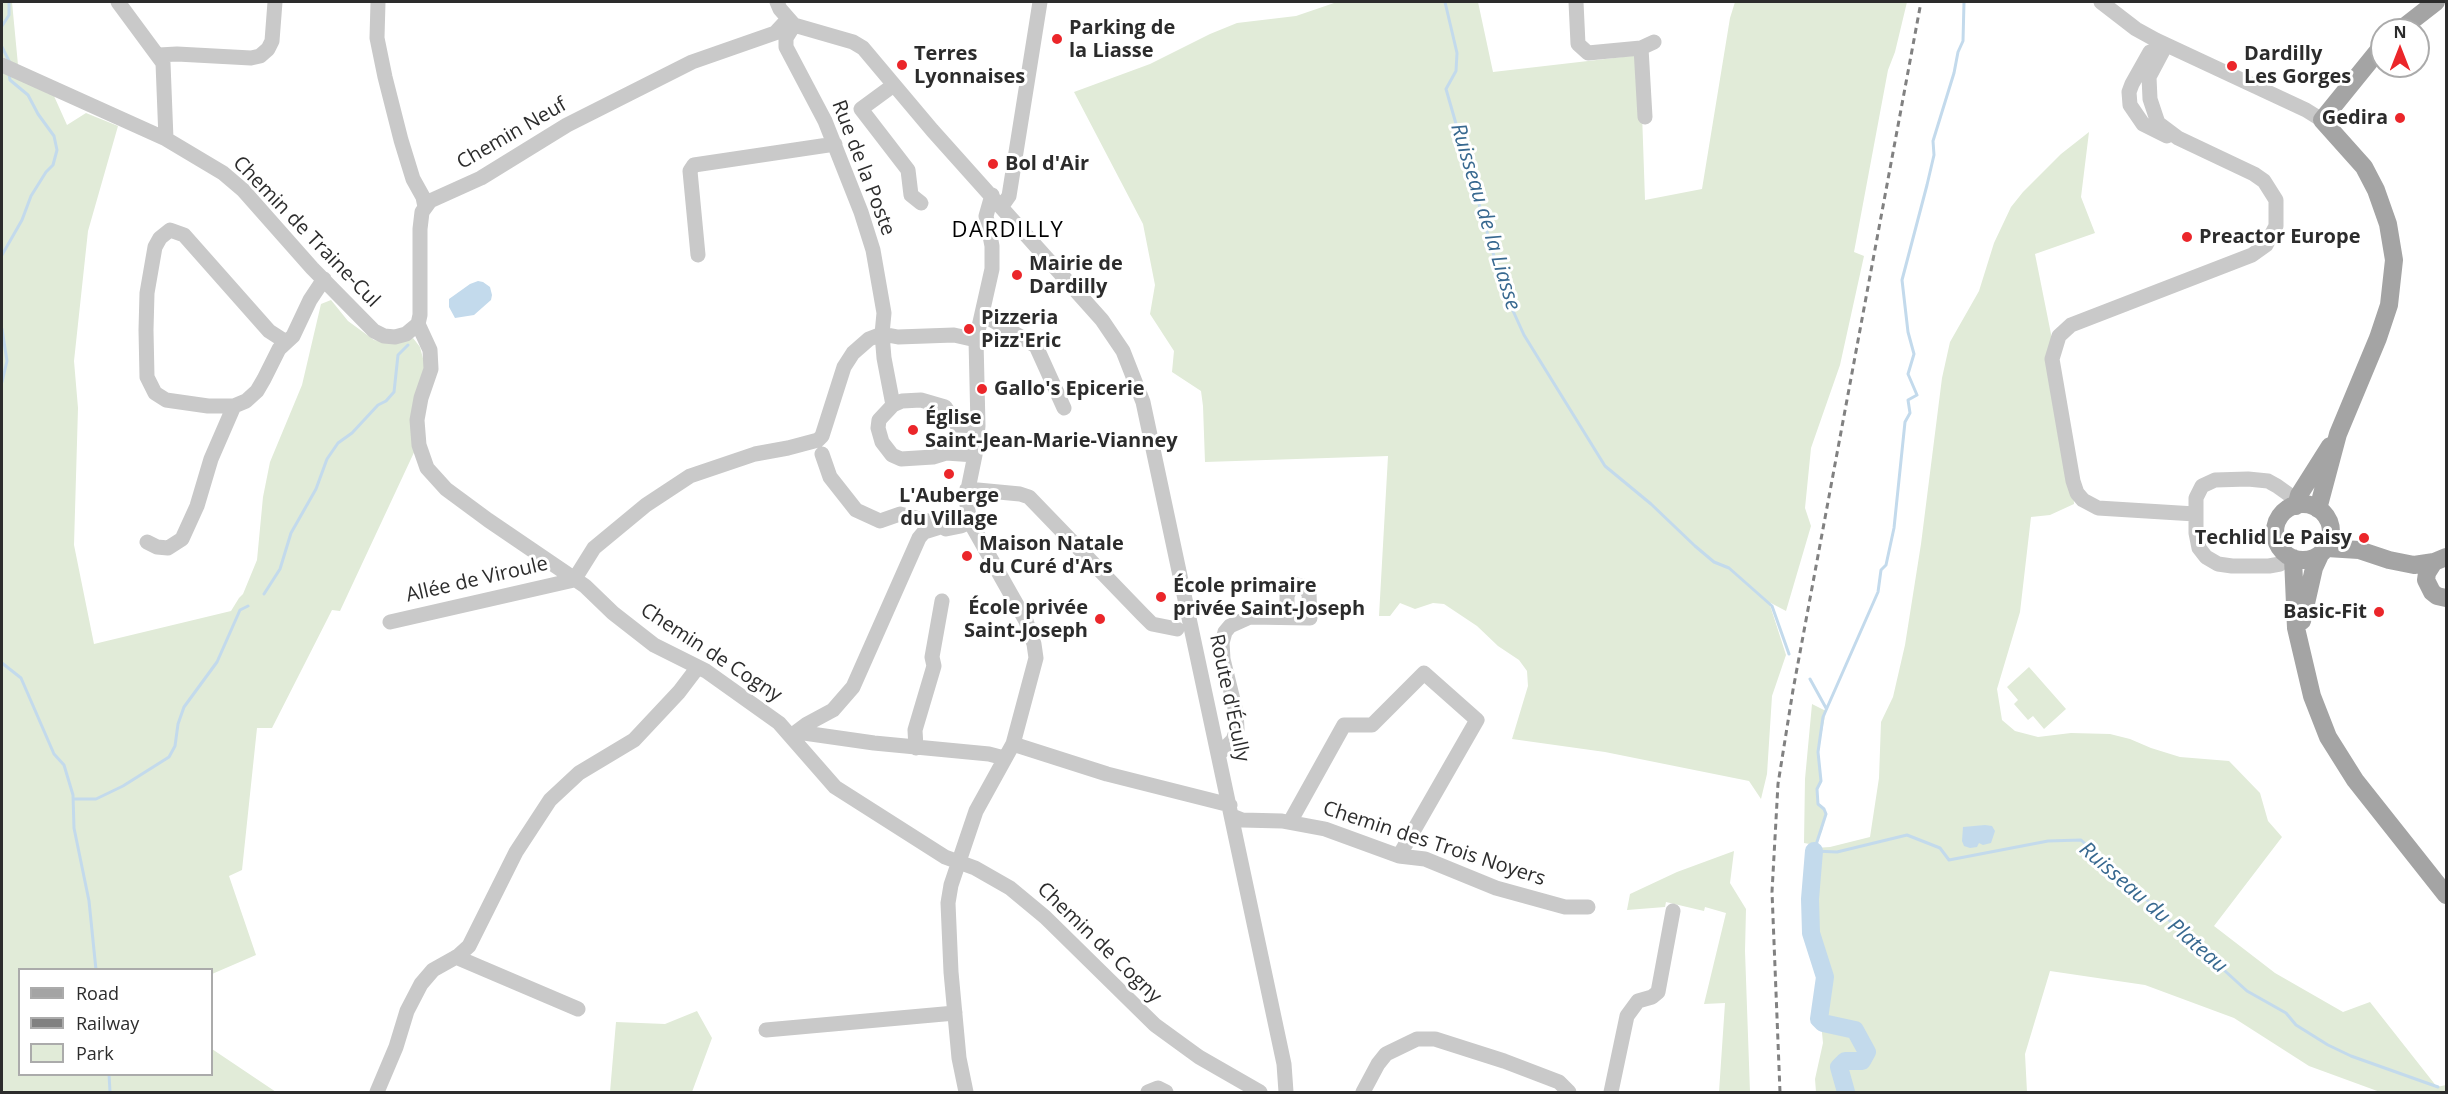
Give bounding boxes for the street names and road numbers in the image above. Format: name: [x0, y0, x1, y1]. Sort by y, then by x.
street label: Chemin Neuf: [453, 93, 571, 175]
street label: Rue de la Poste: [826, 97, 900, 239]
street label: Chemin de Traine-Cul: [228, 151, 384, 313]
street label: Allée de Viroule: [404, 552, 550, 608]
street label: Chemin de Cogny: [636, 598, 786, 708]
street label: Route d'Écully: [1204, 632, 1254, 764]
street label: Chemin des Trois Noyers: [1320, 797, 1548, 891]
street label: Chemin de Cogny: [1032, 878, 1166, 1008]

